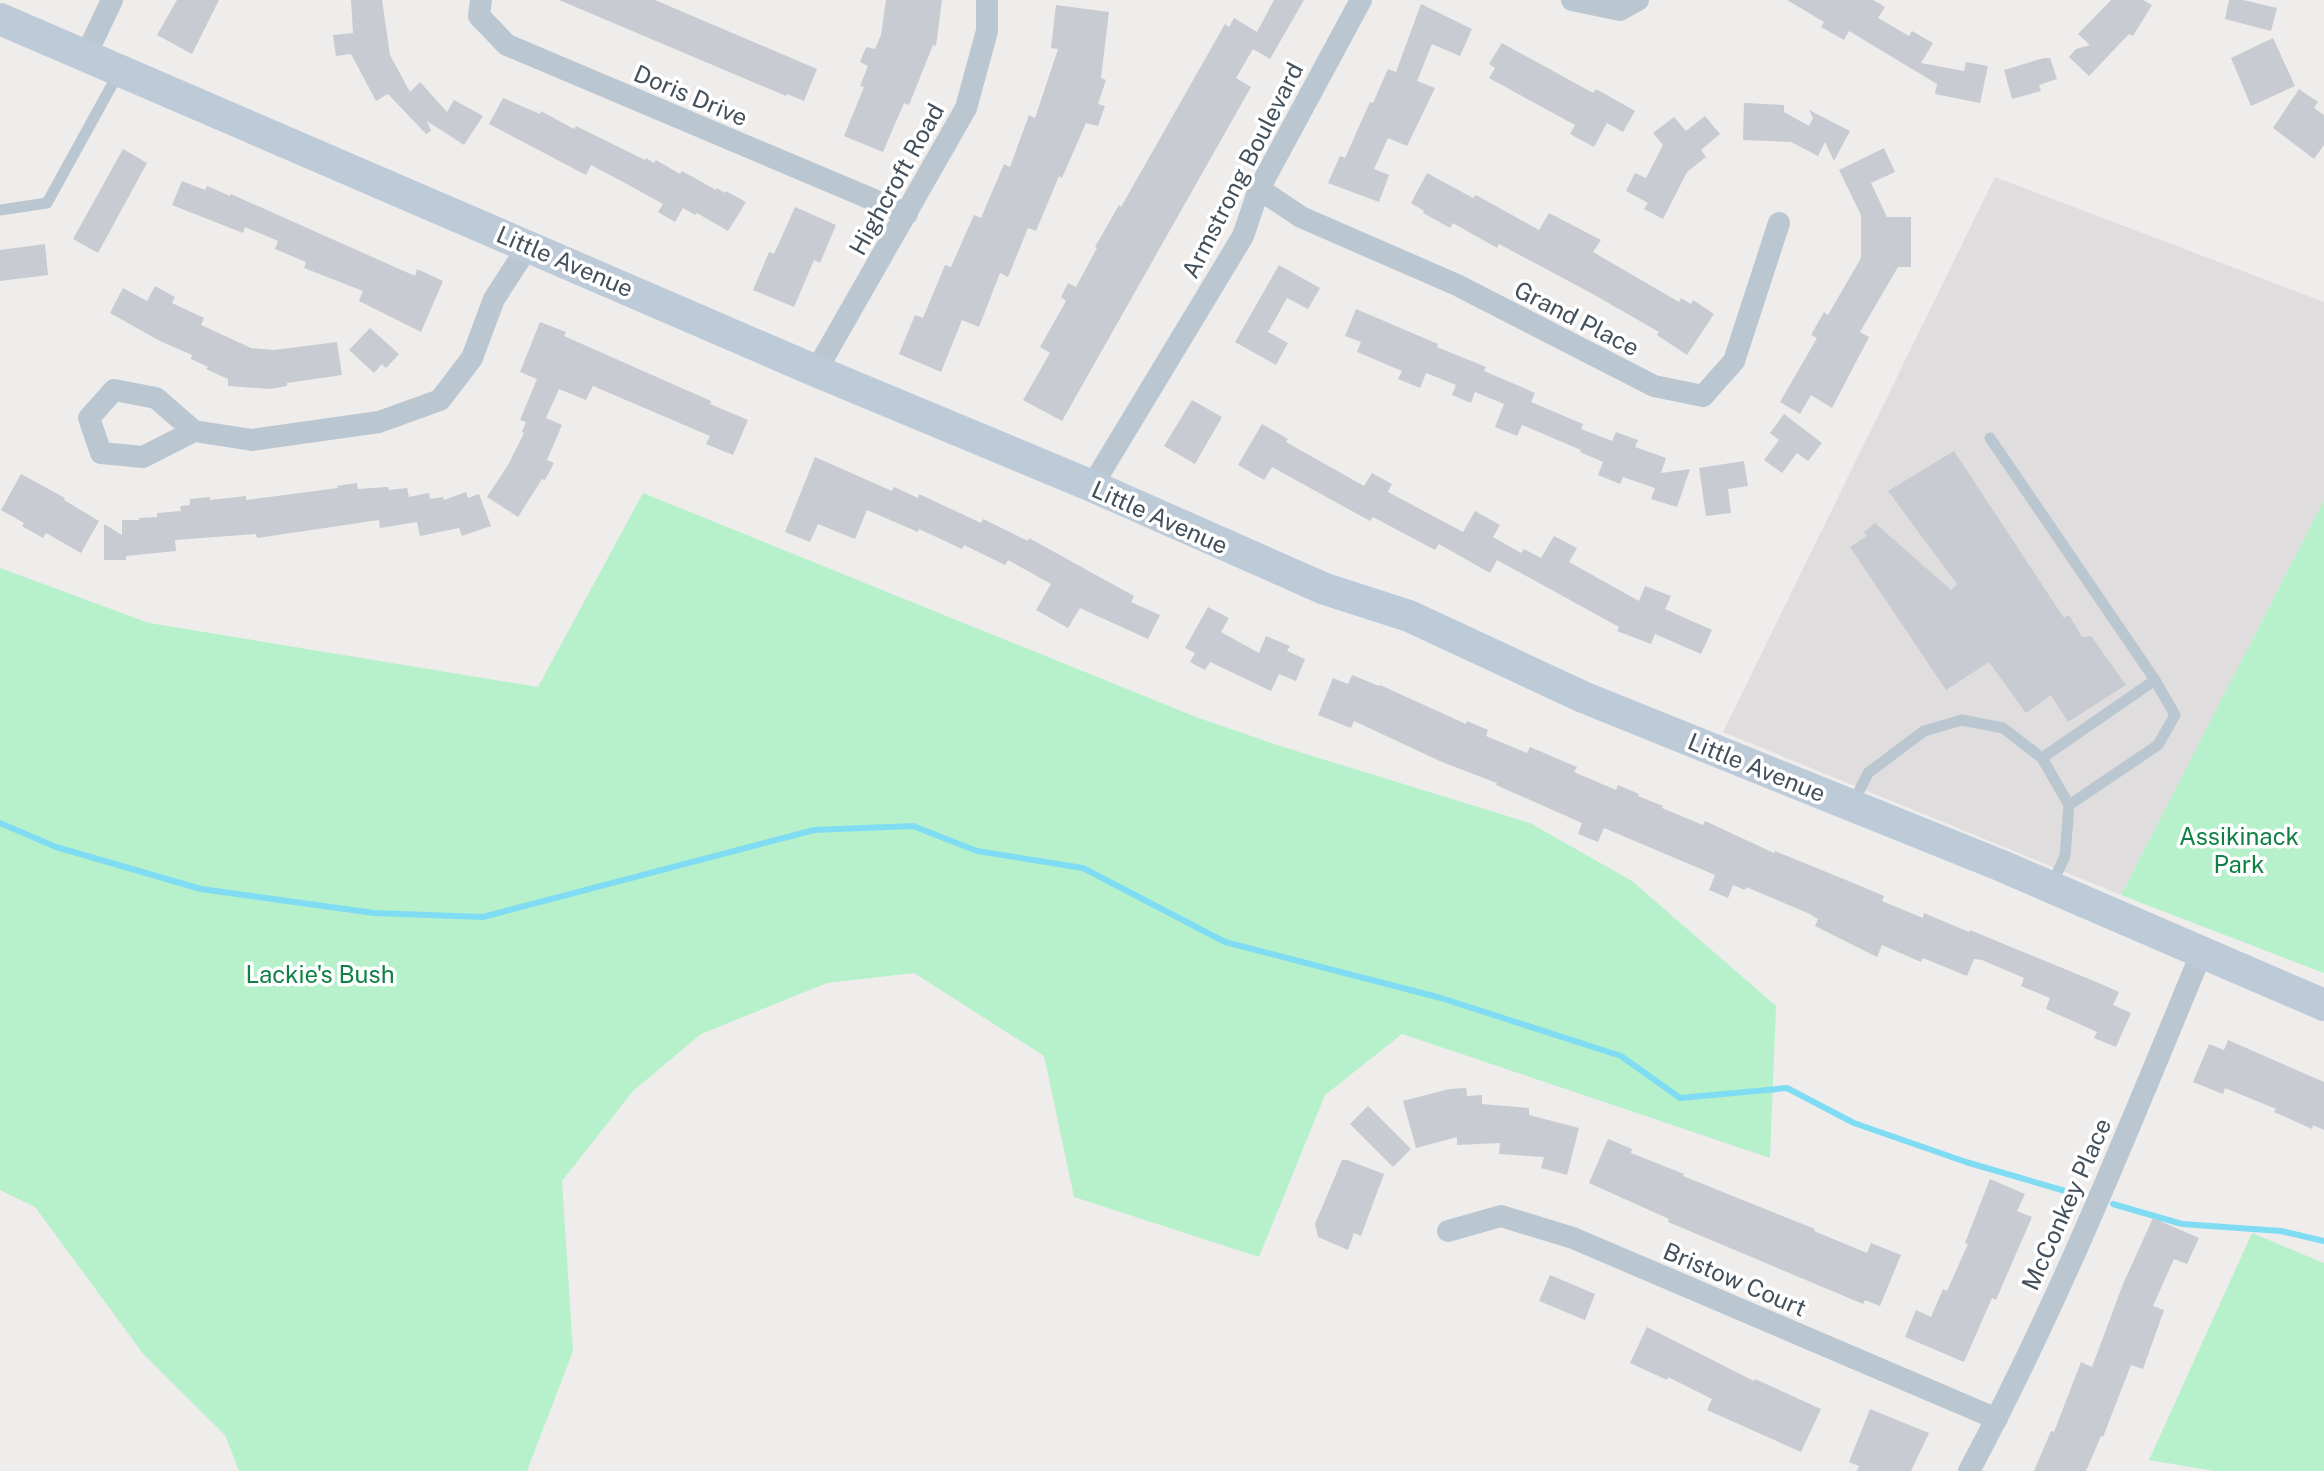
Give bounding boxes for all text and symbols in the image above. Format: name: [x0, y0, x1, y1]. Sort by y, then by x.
street label: Doris Drive: [630, 58, 752, 132]
street label: Armstrong Boulevard: [1175, 58, 1309, 282]
street label: Highcroft Road: [843, 98, 949, 260]
street label: Little Avenue: [492, 220, 638, 302]
street label: Grand Place: [1510, 275, 1644, 361]
street label: Little Avenue: [1088, 475, 1232, 559]
street label: Little Avenue: [1684, 727, 1830, 807]
park label: Assikinack Park: [2179, 822, 2299, 878]
park label: Lackie's Bush: [245, 960, 395, 988]
street label: McConkey Place: [2016, 1114, 2116, 1294]
street label: Bristow Court: [1659, 1236, 1811, 1322]

